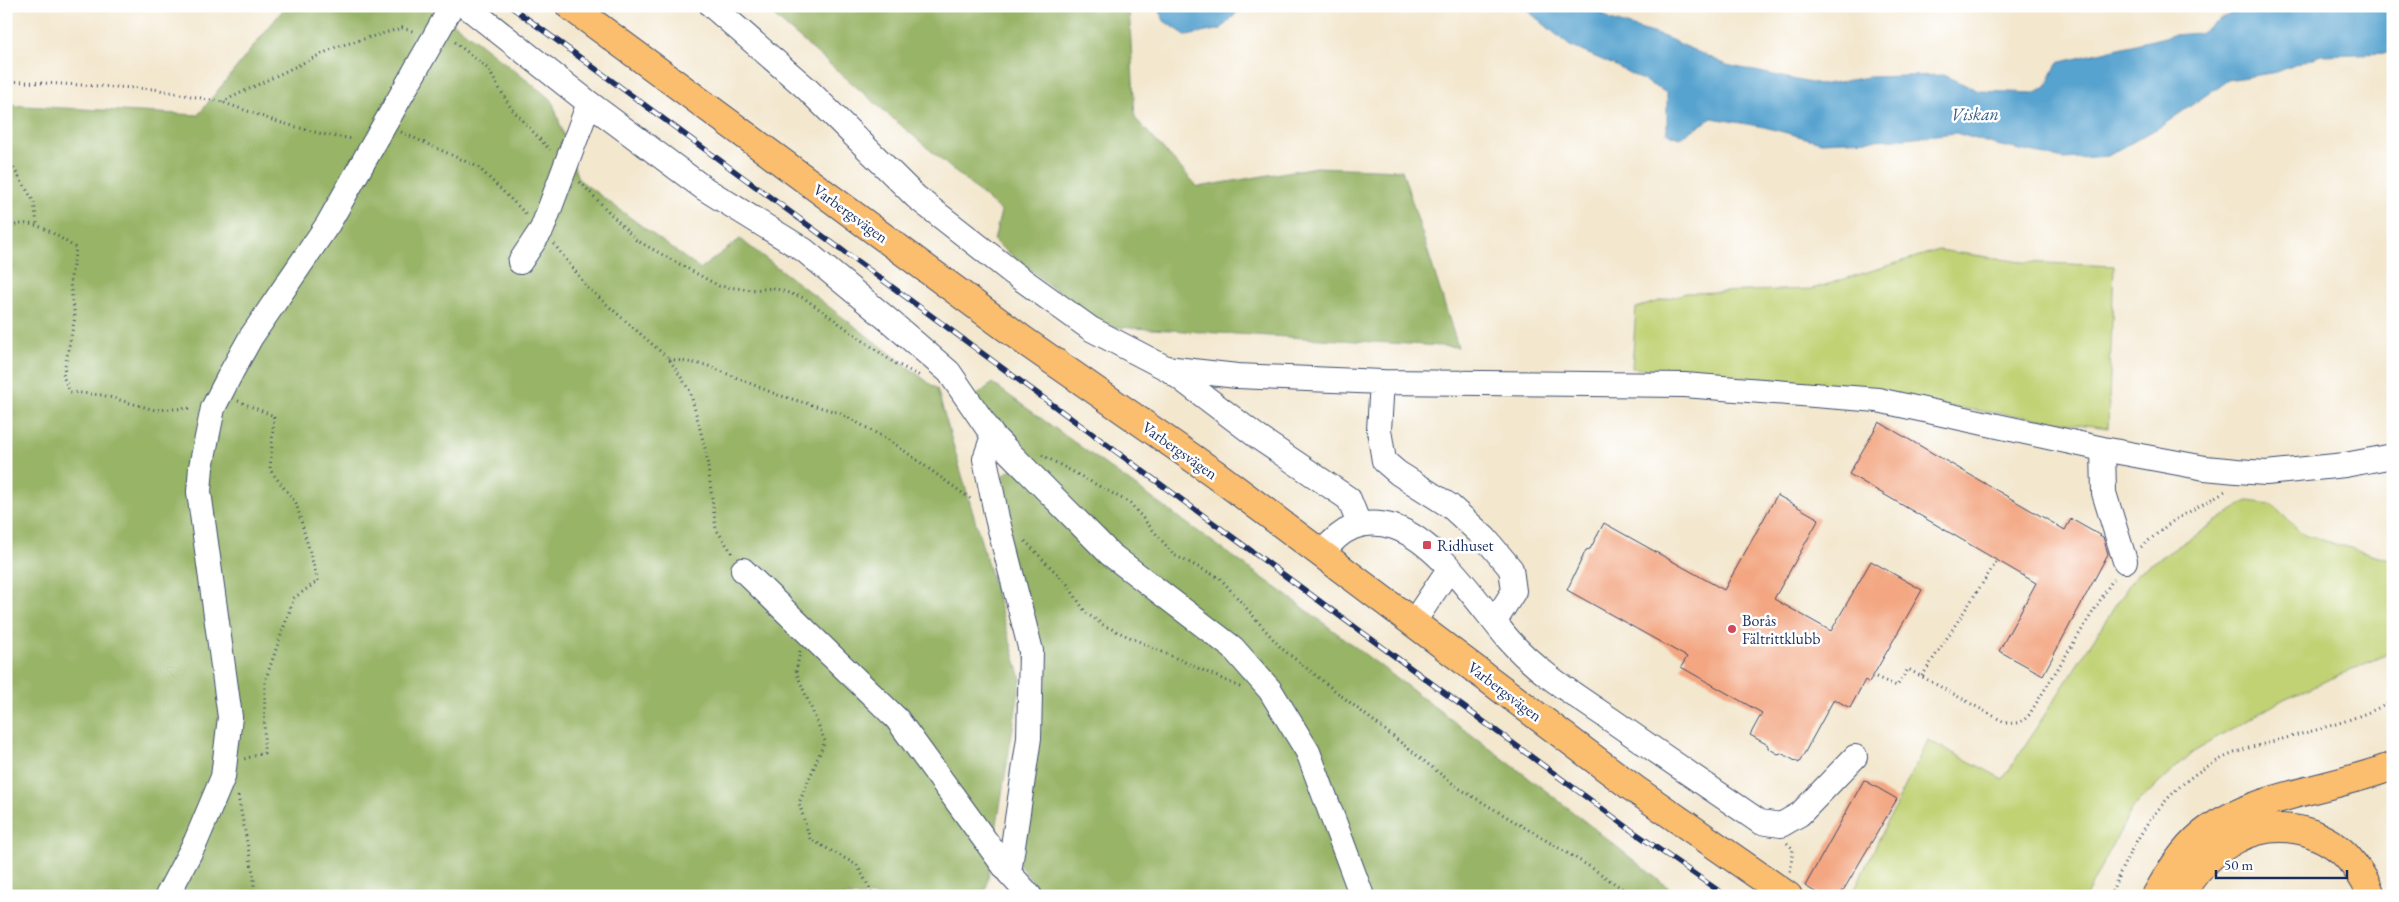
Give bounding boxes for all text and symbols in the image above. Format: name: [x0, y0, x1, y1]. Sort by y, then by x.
water label: Viskan: [1951, 102, 1999, 125]
street label: Varbergsvägen: [809, 179, 893, 248]
street label: Varbergsvägen: [1138, 417, 1222, 484]
place label: Ridhuset: [1437, 535, 1494, 556]
marker: Ridhuset: [1421, 539, 1433, 551]
place label: Borås Fältrittklubb: [1742, 610, 1821, 649]
marker: Borås Fältrittklubb: [1726, 623, 1738, 635]
street label: Varbergsvägen: [1463, 657, 1546, 726]
scale bar: [2216, 847, 2348, 879]
text: 50 m: [2224, 855, 2253, 874]

